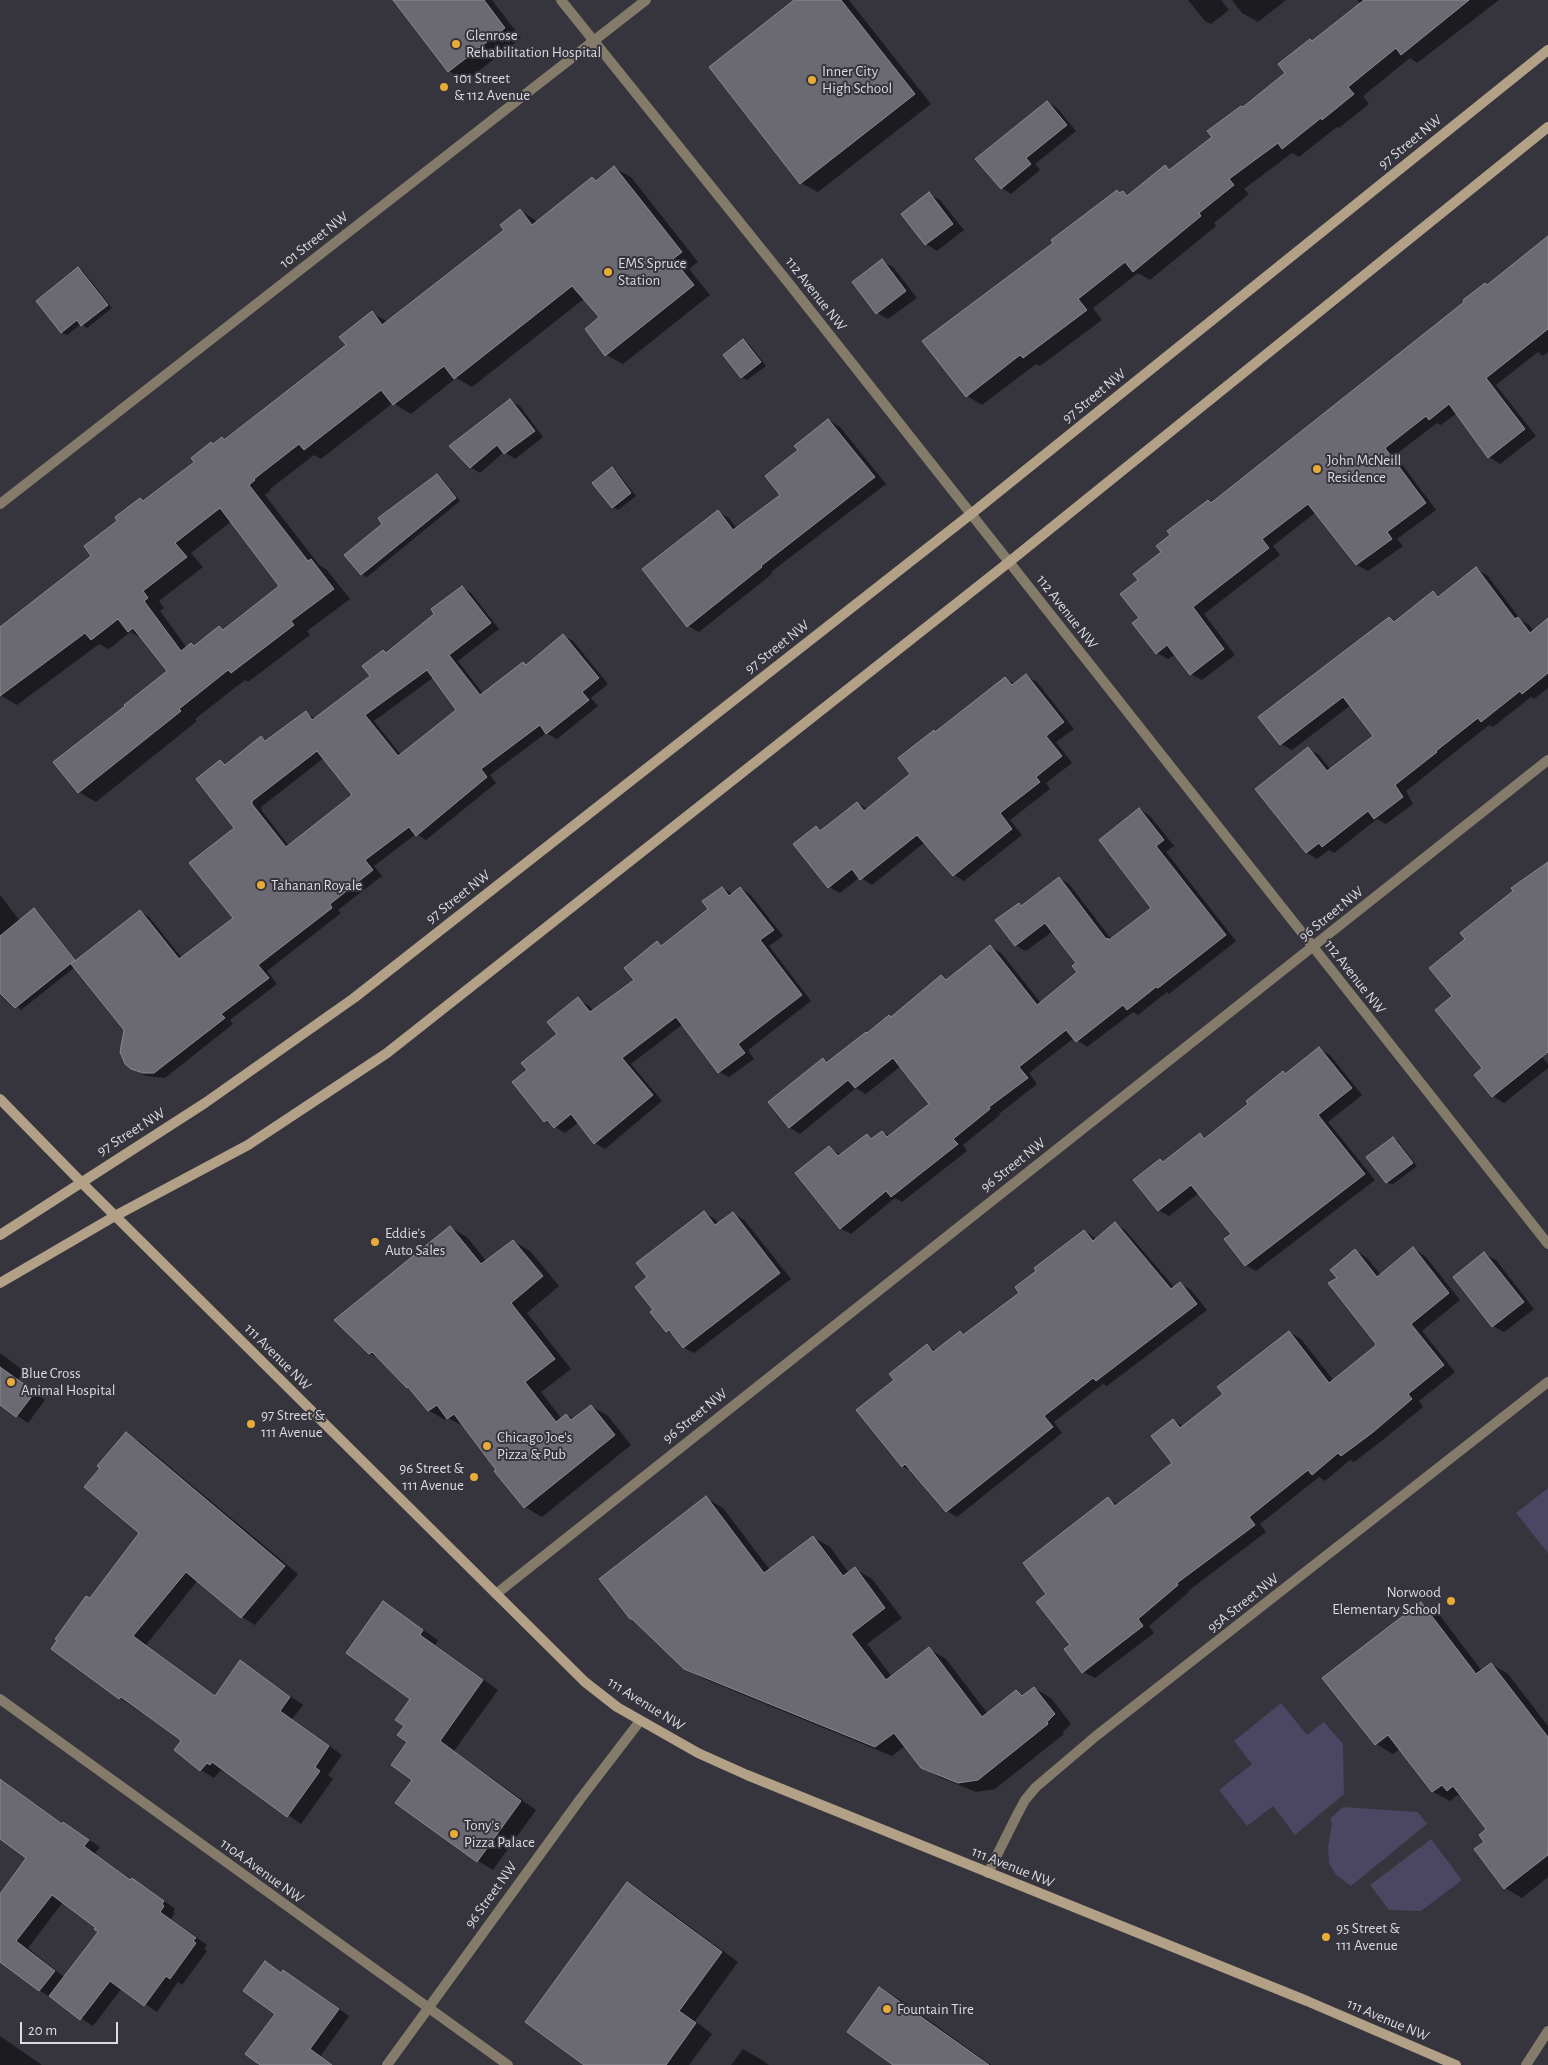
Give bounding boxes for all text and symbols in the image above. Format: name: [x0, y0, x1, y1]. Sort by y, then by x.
place label: Glenrose Rehabilitation Hospital: [466, 26, 601, 61]
marker: Glenrose Rehabilitation Hospital: [450, 38, 462, 50]
place label: Inner City High School: [822, 62, 892, 97]
place label: 101 Street & 112 Avenue: [454, 69, 530, 104]
marker: Inner City High School: [806, 74, 818, 86]
marker: 101 Street & 112 Avenue: [438, 81, 450, 93]
street label: 97 Street NW: [1374, 111, 1446, 173]
street label: 101 Street NW: [276, 208, 352, 272]
street label: 112 Avenue NW: [781, 253, 851, 335]
place label: EMS Spruce Station: [618, 254, 686, 289]
marker: EMS Spruce Station: [602, 266, 614, 278]
street label: 97 Street NW: [1058, 365, 1130, 427]
place label: John McNeill Residence: [1327, 451, 1401, 486]
marker: John McNeill Residence: [1311, 463, 1323, 475]
street label: 112 Avenue NW: [1032, 571, 1102, 653]
street label: 97 Street NW: [741, 616, 813, 678]
street label: 97 Street NW: [422, 866, 494, 928]
place label: Tahanan Royale: [271, 876, 362, 894]
marker: Tahanan Royale: [255, 879, 267, 891]
street label: 96 Street NW: [1295, 883, 1367, 945]
street label: 112 Avenue NW: [1320, 936, 1390, 1018]
street label: 97 Street NW: [94, 1104, 168, 1160]
street label: 96 Street NW: [977, 1134, 1049, 1196]
place label: Eddie's Auto Sales: [385, 1224, 445, 1259]
marker: Eddie's Auto Sales: [369, 1236, 381, 1248]
street label: 111 Avenue NW: [241, 1320, 315, 1394]
place label: Blue Cross Animal Hospital: [21, 1364, 116, 1399]
marker: Blue Cross Animal Hospital: [5, 1376, 17, 1388]
street label: 96 Street NW: [659, 1385, 731, 1447]
place label: 97 Street & 111 Avenue: [261, 1406, 325, 1441]
marker: 97 Street & 111 Avenue: [245, 1418, 257, 1430]
place label: Chicago Joe's Pizza & Pub: [497, 1428, 572, 1463]
marker: Chicago Joe's Pizza & Pub: [481, 1440, 493, 1452]
place label: 96 Street & 111 Avenue: [399, 1459, 464, 1494]
marker: 96 Street & 111 Avenue: [468, 1471, 480, 1483]
street label: 95A Street NW: [1204, 1570, 1282, 1636]
place label: Norwood Elementary School: [1332, 1583, 1441, 1618]
marker: Norwood Elementary School: [1445, 1595, 1457, 1607]
street label: 111 Avenue NW: [604, 1673, 688, 1735]
place label: Tony's Pizza Palace: [464, 1816, 535, 1851]
marker: Tony's Pizza Palace: [448, 1828, 460, 1840]
street label: 110A Avenue NW: [217, 1835, 307, 1907]
street label: 111 Avenue NW: [969, 1842, 1057, 1892]
street label: 96 Street NW: [461, 1858, 521, 1932]
place label: 95 Street & 111 Avenue: [1336, 1919, 1400, 1954]
marker: 95 Street & 111 Avenue: [1320, 1931, 1332, 1943]
street label: 111 Avenue NW: [1344, 1995, 1432, 2045]
place label: Fountain Tire: [897, 2000, 974, 2018]
marker: Fountain Tire: [881, 2003, 893, 2015]
scale bar: [22, 2012, 120, 2044]
text: 20 m: [28, 2023, 57, 2038]

